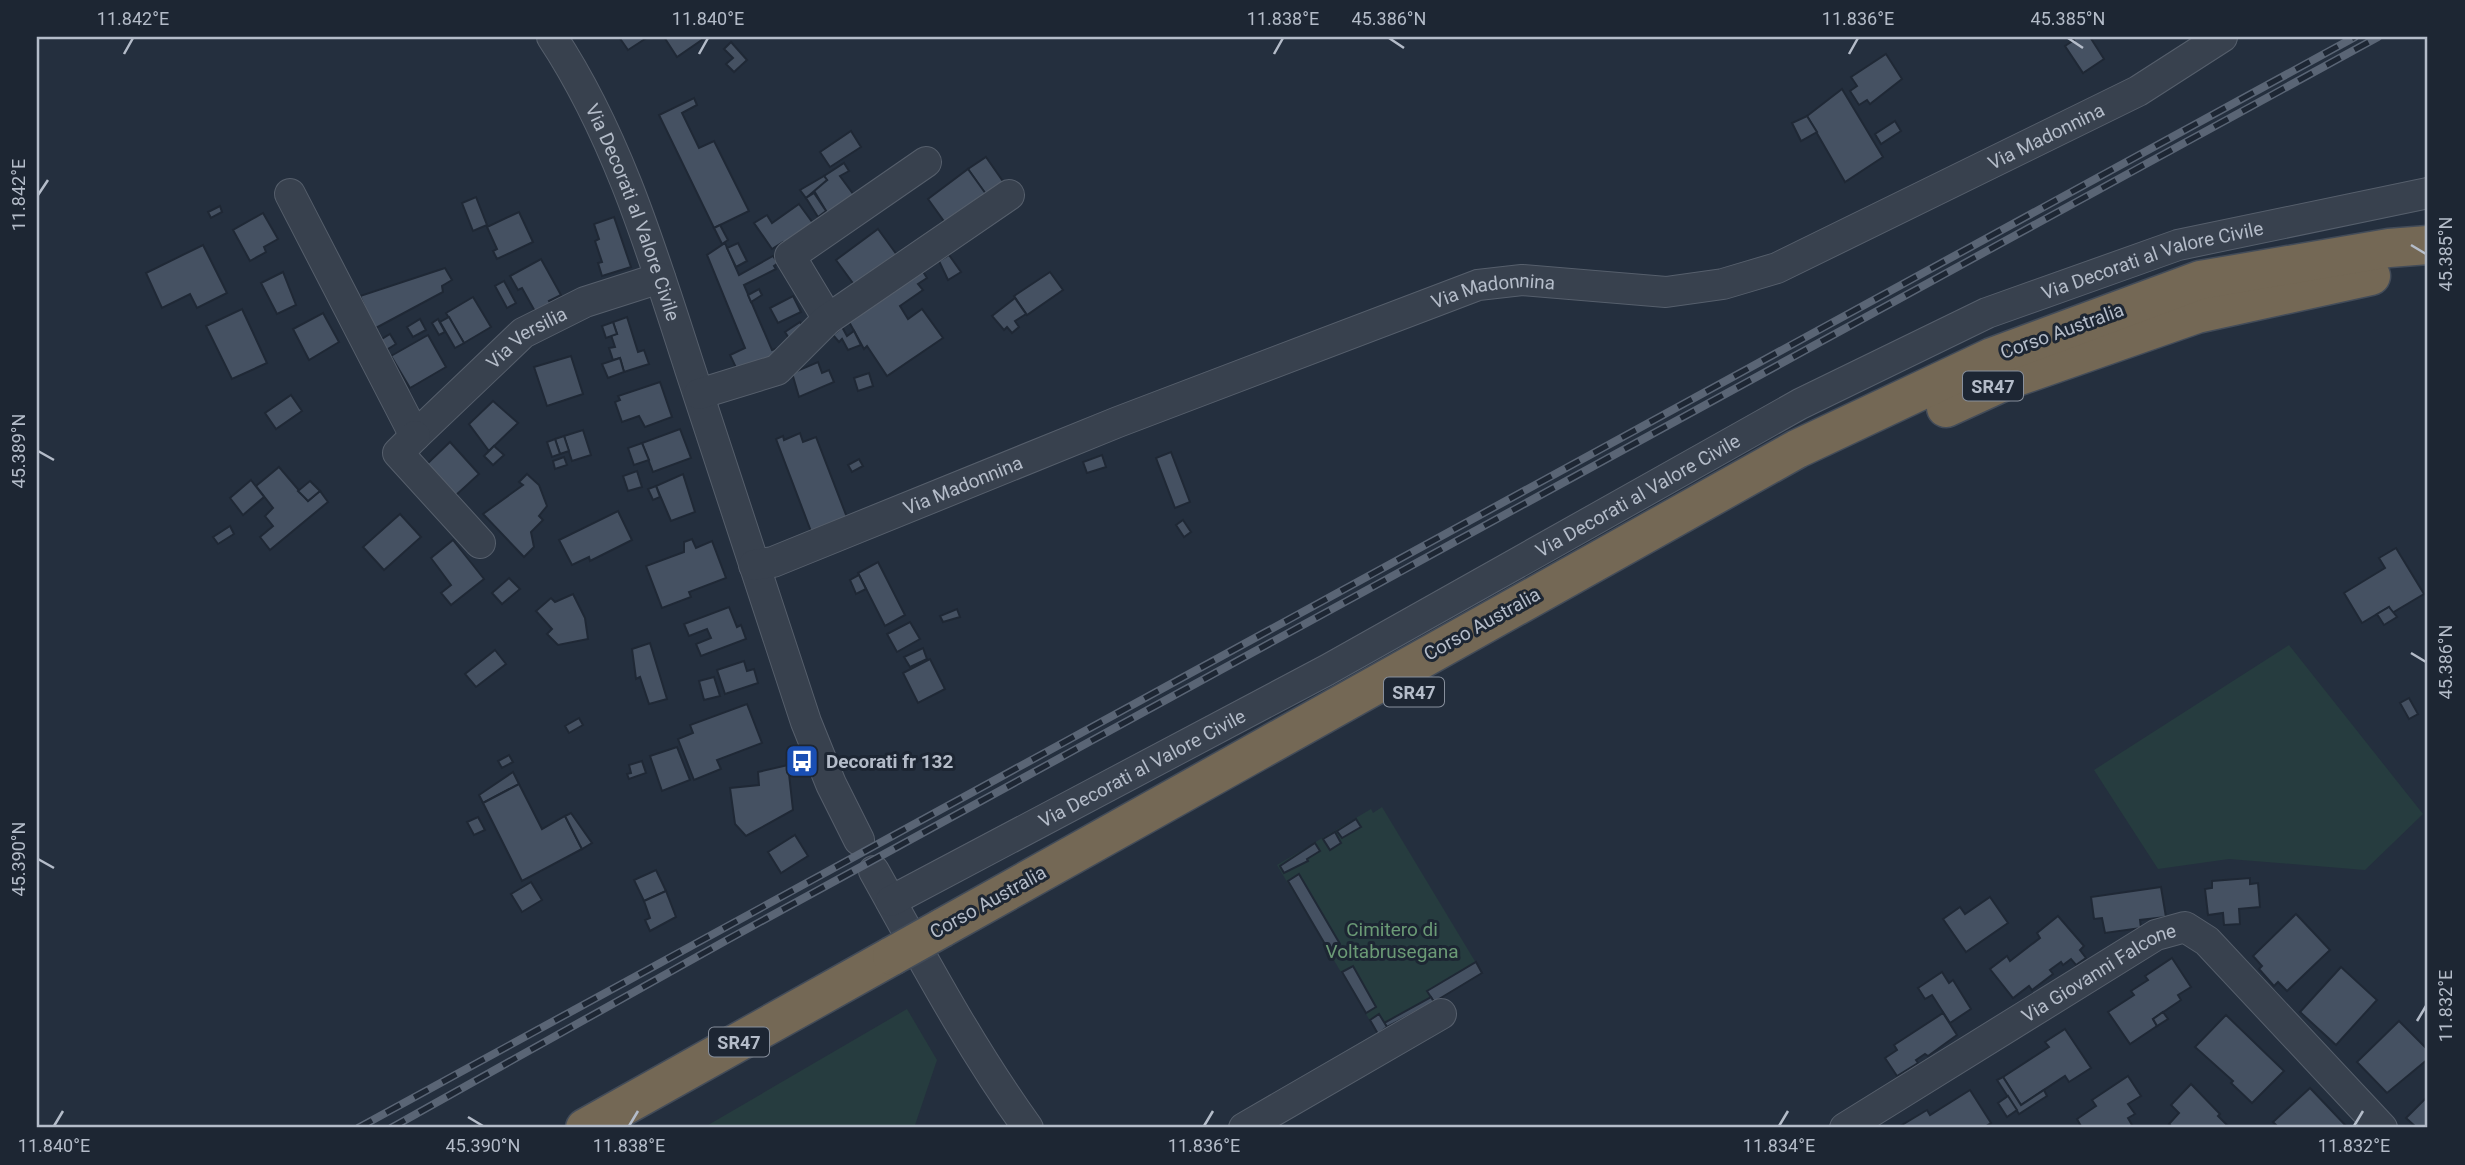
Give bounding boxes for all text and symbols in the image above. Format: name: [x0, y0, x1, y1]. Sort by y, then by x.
text: 11.842°E: [97, 8, 169, 29]
text: 11.840°E: [672, 8, 744, 29]
text: 11.838°E: [1247, 8, 1319, 29]
text: 45.386°N: [1352, 8, 1426, 29]
text: 11.836°E: [1822, 8, 1894, 29]
text: 45.385°N: [2031, 8, 2105, 29]
street label: Via Madonnina: [1984, 98, 2108, 174]
street label: Via Decorati al Valore Civile: [581, 100, 685, 324]
text: 11.842°E: [8, 159, 29, 231]
street label: Via Decorati al Valore Civile: [2038, 216, 2265, 304]
text: 45.385°N: [2435, 217, 2456, 291]
street label: Via Madonnina: [1428, 268, 1556, 313]
street label: Corso Australia: [1997, 298, 2127, 364]
street label: Via Versilia: [481, 302, 571, 374]
road number: SR47: [1963, 372, 2023, 400]
text: 45.389°N: [8, 414, 29, 488]
street label: Via Decorati al Valore Civile: [1532, 429, 1744, 562]
street label: Via Madonnina: [900, 451, 1026, 519]
street label: Corso Australia: [1420, 582, 1544, 666]
text: 45.386°N: [2435, 625, 2456, 699]
road number: SR47: [1384, 678, 1444, 706]
street label: Via Decorati al Valore Civile: [1035, 704, 1249, 832]
bus stop icon: Decorati fr 132: [783, 742, 821, 780]
place label: Decorati fr 132: [826, 750, 954, 773]
text: 45.390°N: [8, 822, 29, 896]
street label: Corso Australia: [926, 860, 1050, 944]
park label: Cimitero di Voltabrusegana: [1326, 918, 1458, 963]
street label: Via Giovanni Falcone: [2017, 919, 2179, 1027]
text: 11.832°E: [2435, 970, 2456, 1042]
road number: SR47: [709, 1028, 769, 1056]
text: 11.840°E: [18, 1135, 90, 1156]
text: 45.390°N: [446, 1135, 520, 1156]
text: 11.838°E: [593, 1135, 665, 1156]
text: 11.836°E: [1168, 1135, 1240, 1156]
text: 11.834°E: [1743, 1135, 1815, 1156]
text: 11.832°E: [2318, 1135, 2390, 1156]

